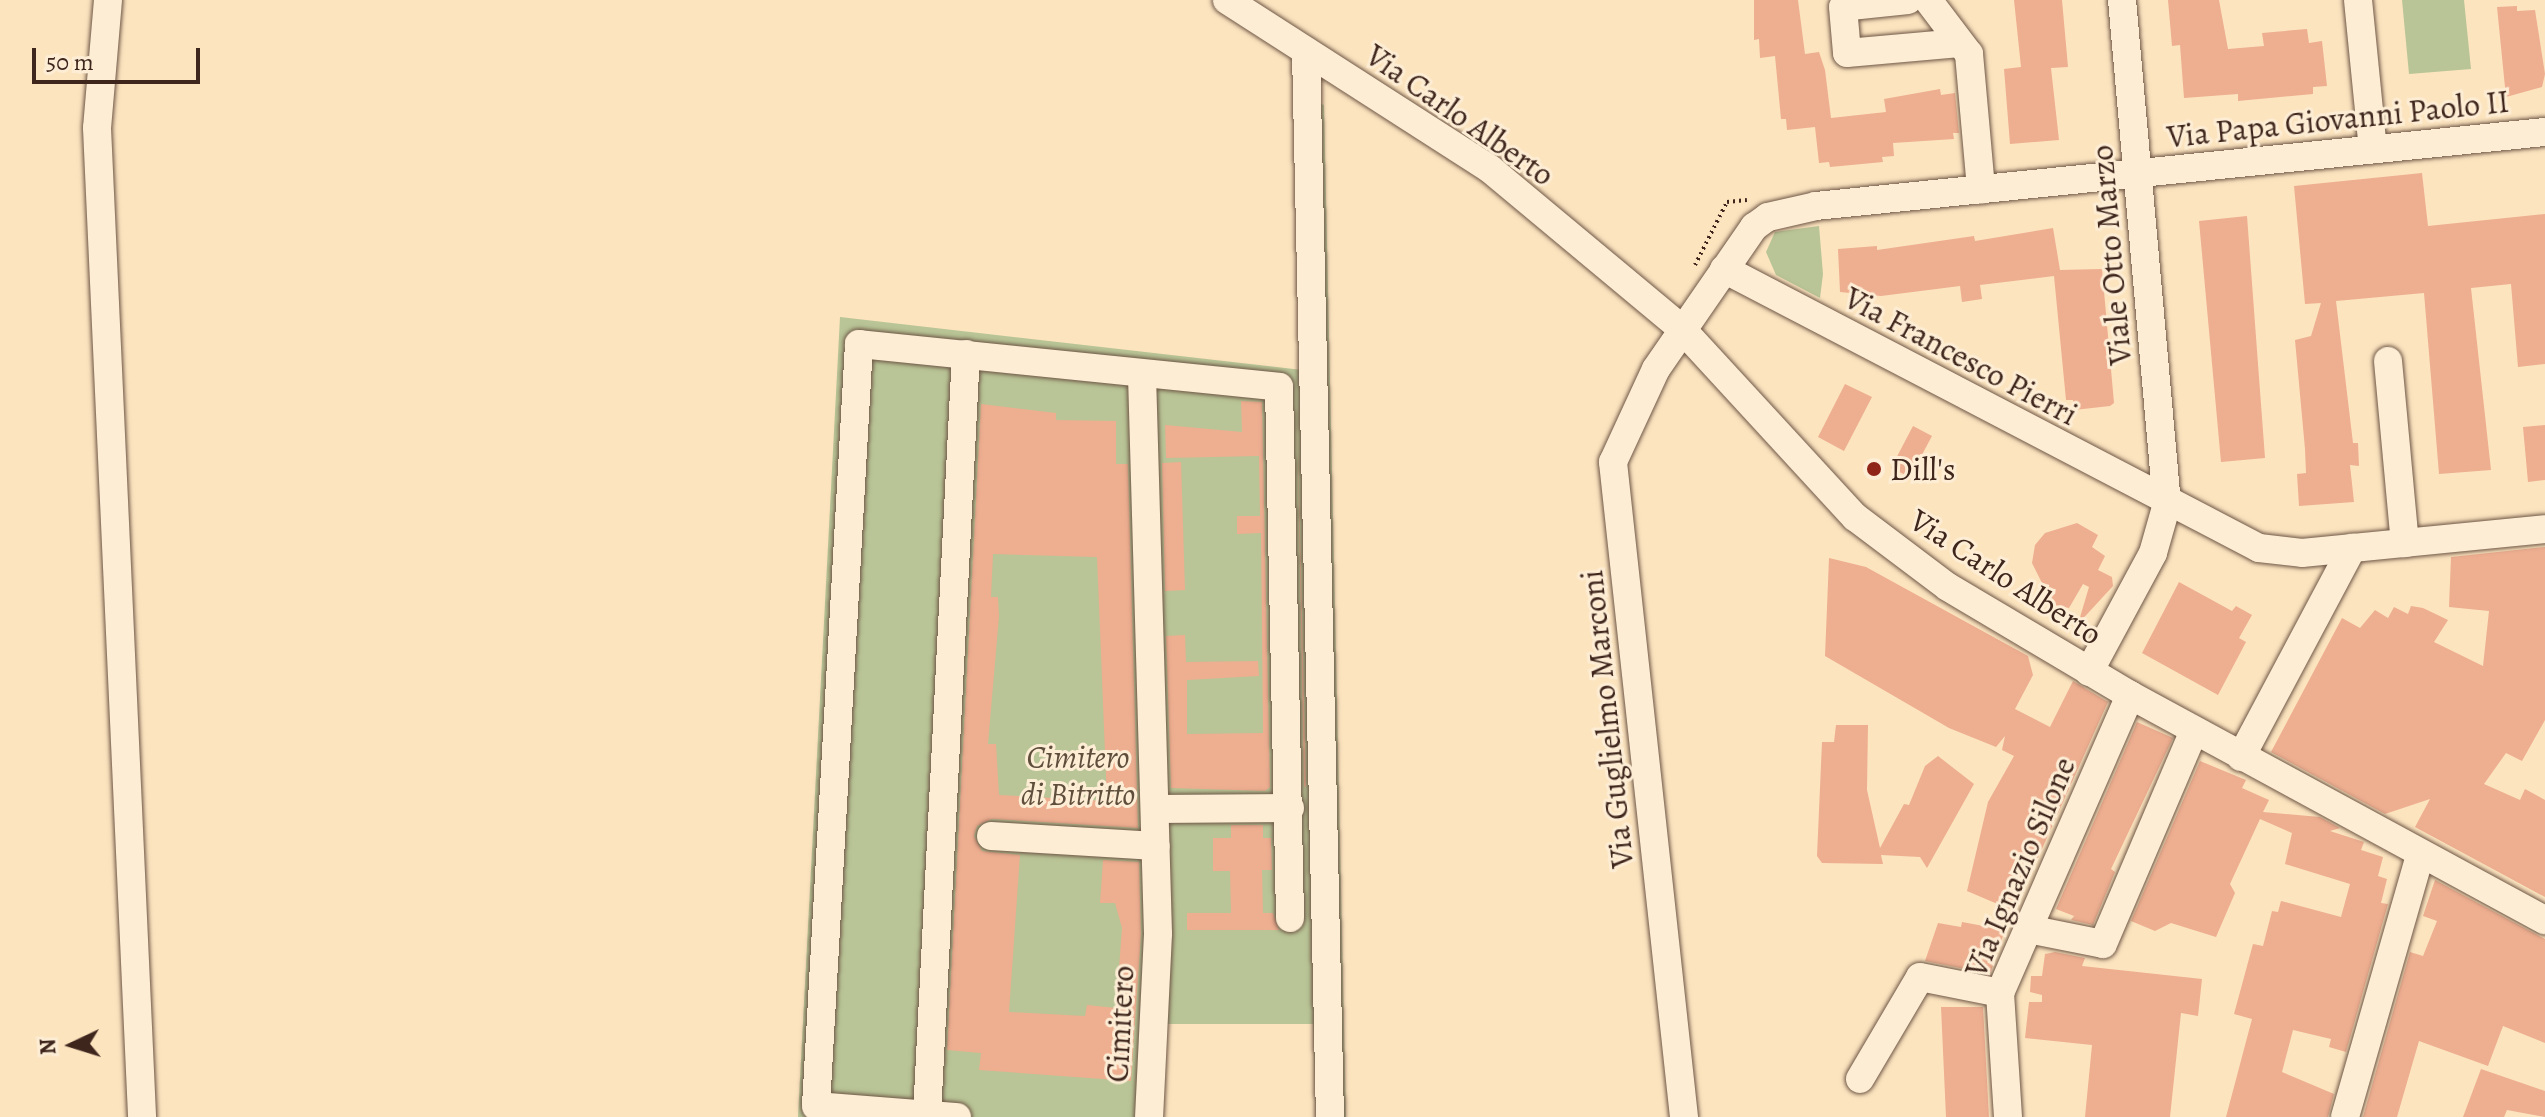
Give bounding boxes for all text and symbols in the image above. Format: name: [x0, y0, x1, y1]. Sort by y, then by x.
scale bar: [36, 32, 204, 82]
street label: Via Carlo Alberto: [1358, 36, 1562, 194]
text: 50 m: [46, 46, 94, 78]
street label: Via Papa Giovanni Paolo II: [2165, 82, 2511, 156]
street label: Viale Otto Marzo: [2082, 143, 2140, 367]
street label: Via Francesco Pierri: [1838, 278, 2084, 434]
place label: Dill's: [1890, 450, 1956, 488]
marker: Dill's: [1865, 460, 1883, 478]
street label: Via Carlo Alberto: [1903, 501, 2109, 653]
street label: Via Guglielmo Marconi: [1572, 568, 1642, 870]
park label: Cimitero di Bitritto: [1021, 739, 1135, 814]
street label: Via Ignazio Silone: [1956, 751, 2084, 983]
street label: Cimitero: [1098, 965, 1142, 1083]
north arrow: [32, 1005, 112, 1085]
text: N: [33, 1038, 64, 1056]

